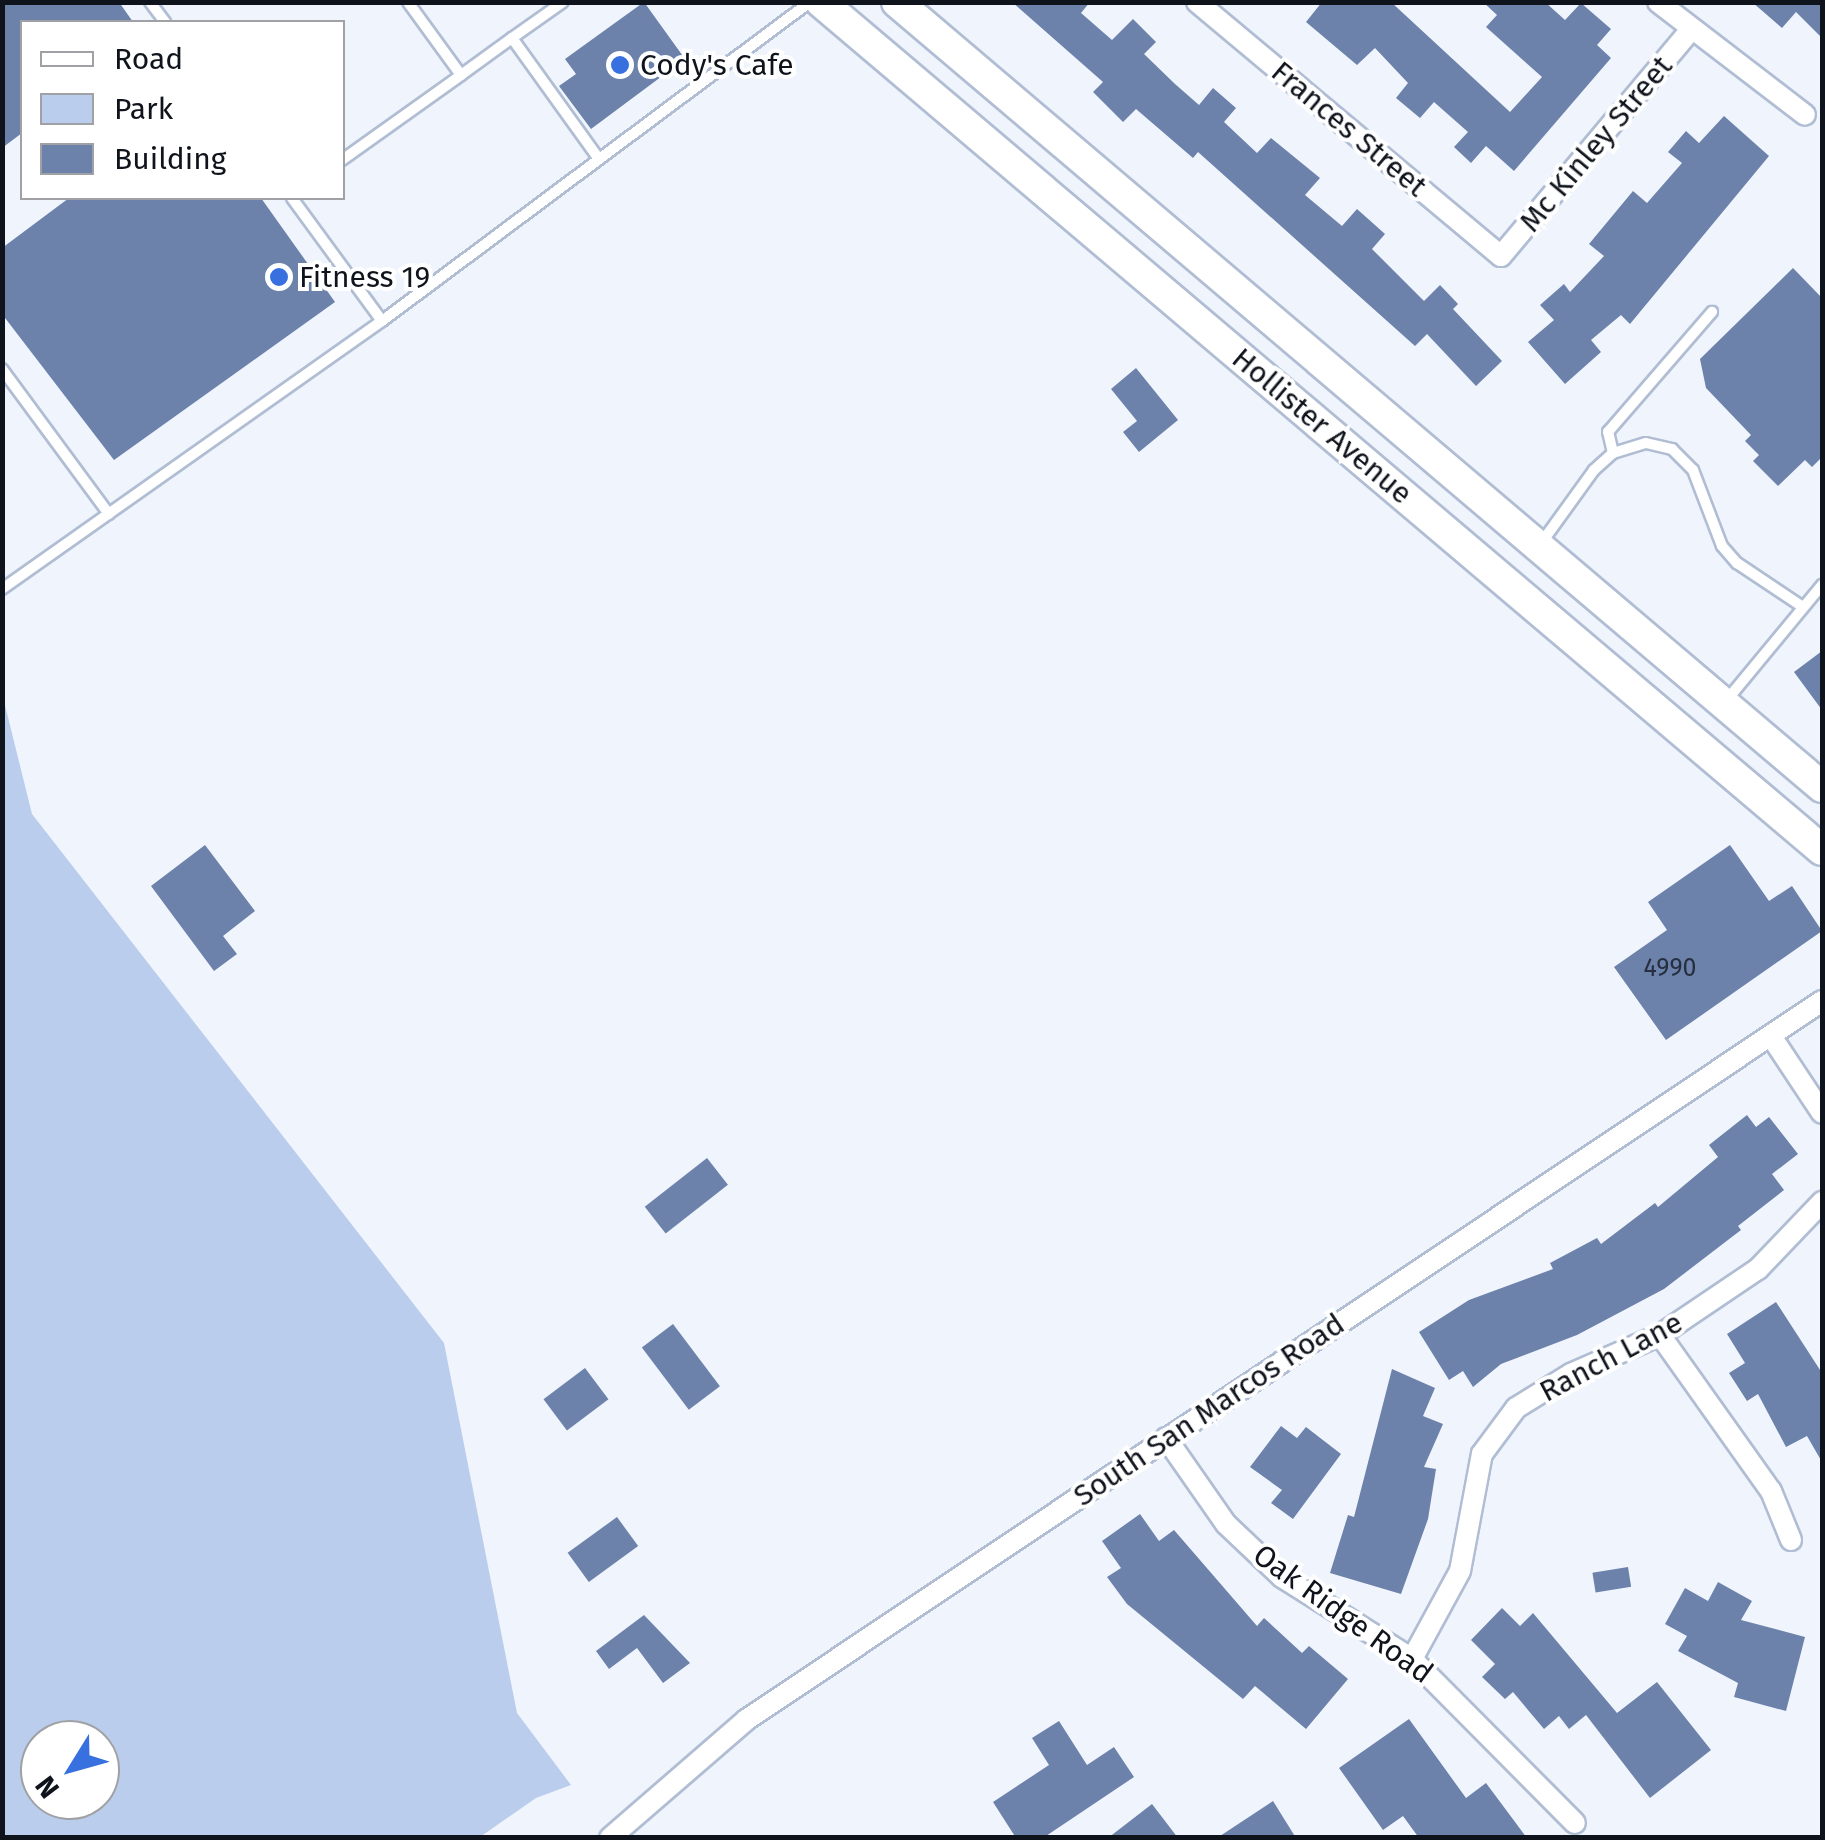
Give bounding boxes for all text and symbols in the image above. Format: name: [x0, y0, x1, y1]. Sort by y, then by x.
legend: [20, 20, 345, 200]
text: Road: [114, 41, 183, 77]
place label: Cody's Cafe: [640, 47, 794, 83]
street label: Mc Kinley Street: [1512, 49, 1680, 239]
marker: Cody's Cafe: [609, 54, 631, 76]
street label: Frances Street: [1264, 54, 1434, 204]
text: Park: [114, 91, 173, 127]
text: Building: [114, 141, 226, 177]
place label: Fitness 19: [299, 259, 430, 295]
marker: Fitness 19: [268, 266, 290, 288]
street label: Hollister Avenue: [1225, 340, 1419, 512]
house number: 4990: [1644, 953, 1696, 983]
street label: Ranch Lane: [1533, 1304, 1689, 1410]
street label: South San Marcos Road: [1067, 1306, 1351, 1514]
street label: Oak Ridge Road: [1246, 1537, 1440, 1691]
north arrow: [20, 1720, 120, 1820]
text: N: [28, 1770, 66, 1805]

